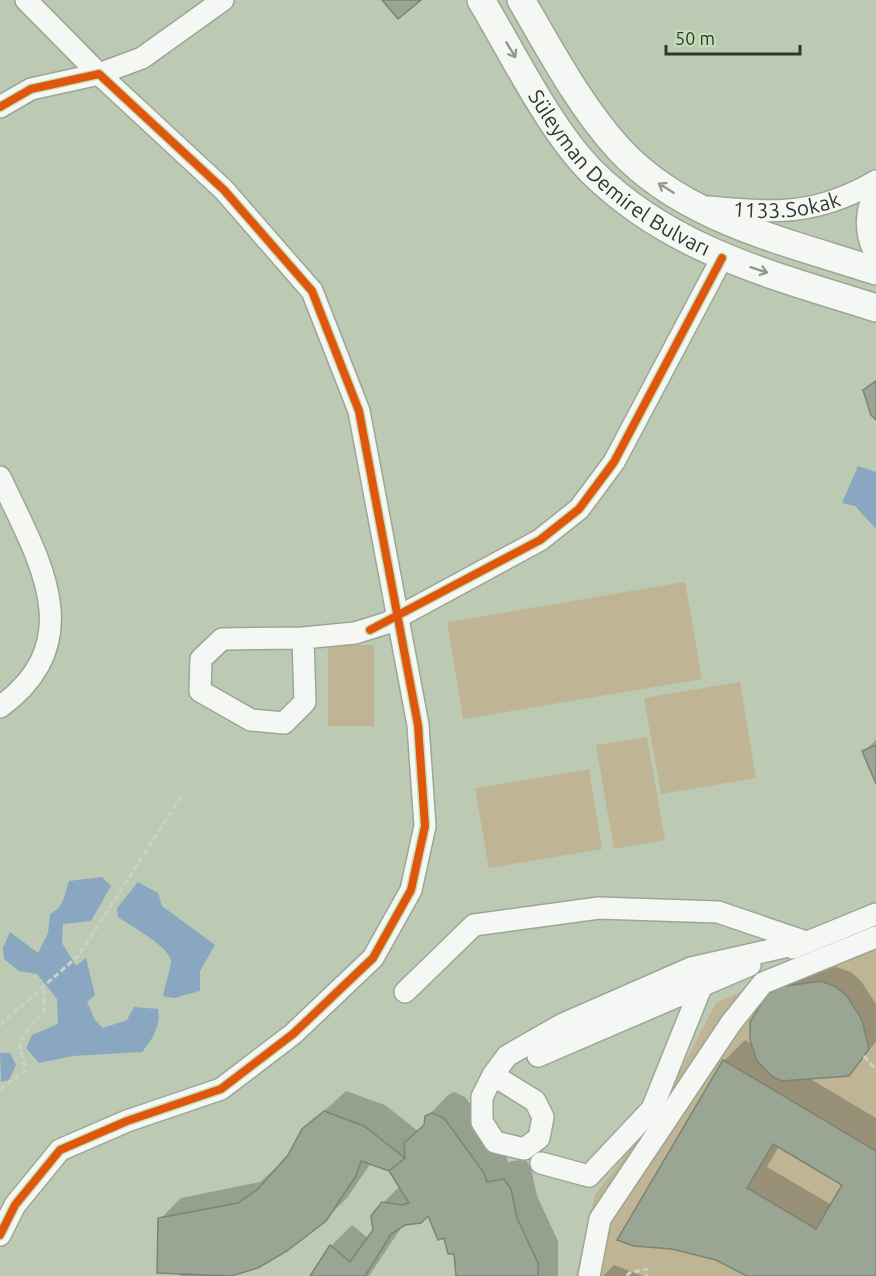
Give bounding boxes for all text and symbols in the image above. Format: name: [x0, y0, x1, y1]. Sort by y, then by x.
scale bar: [666, 18, 800, 56]
text: 50 m: [675, 28, 715, 48]
one-way arrow: [506, 41, 518, 58]
street label: Süleyman Demirel Bulvarı: [524, 85, 714, 260]
one-way arrow: [658, 182, 675, 194]
street label: 1133.Sokak: [732, 186, 843, 222]
one-way arrow: [749, 265, 768, 276]

